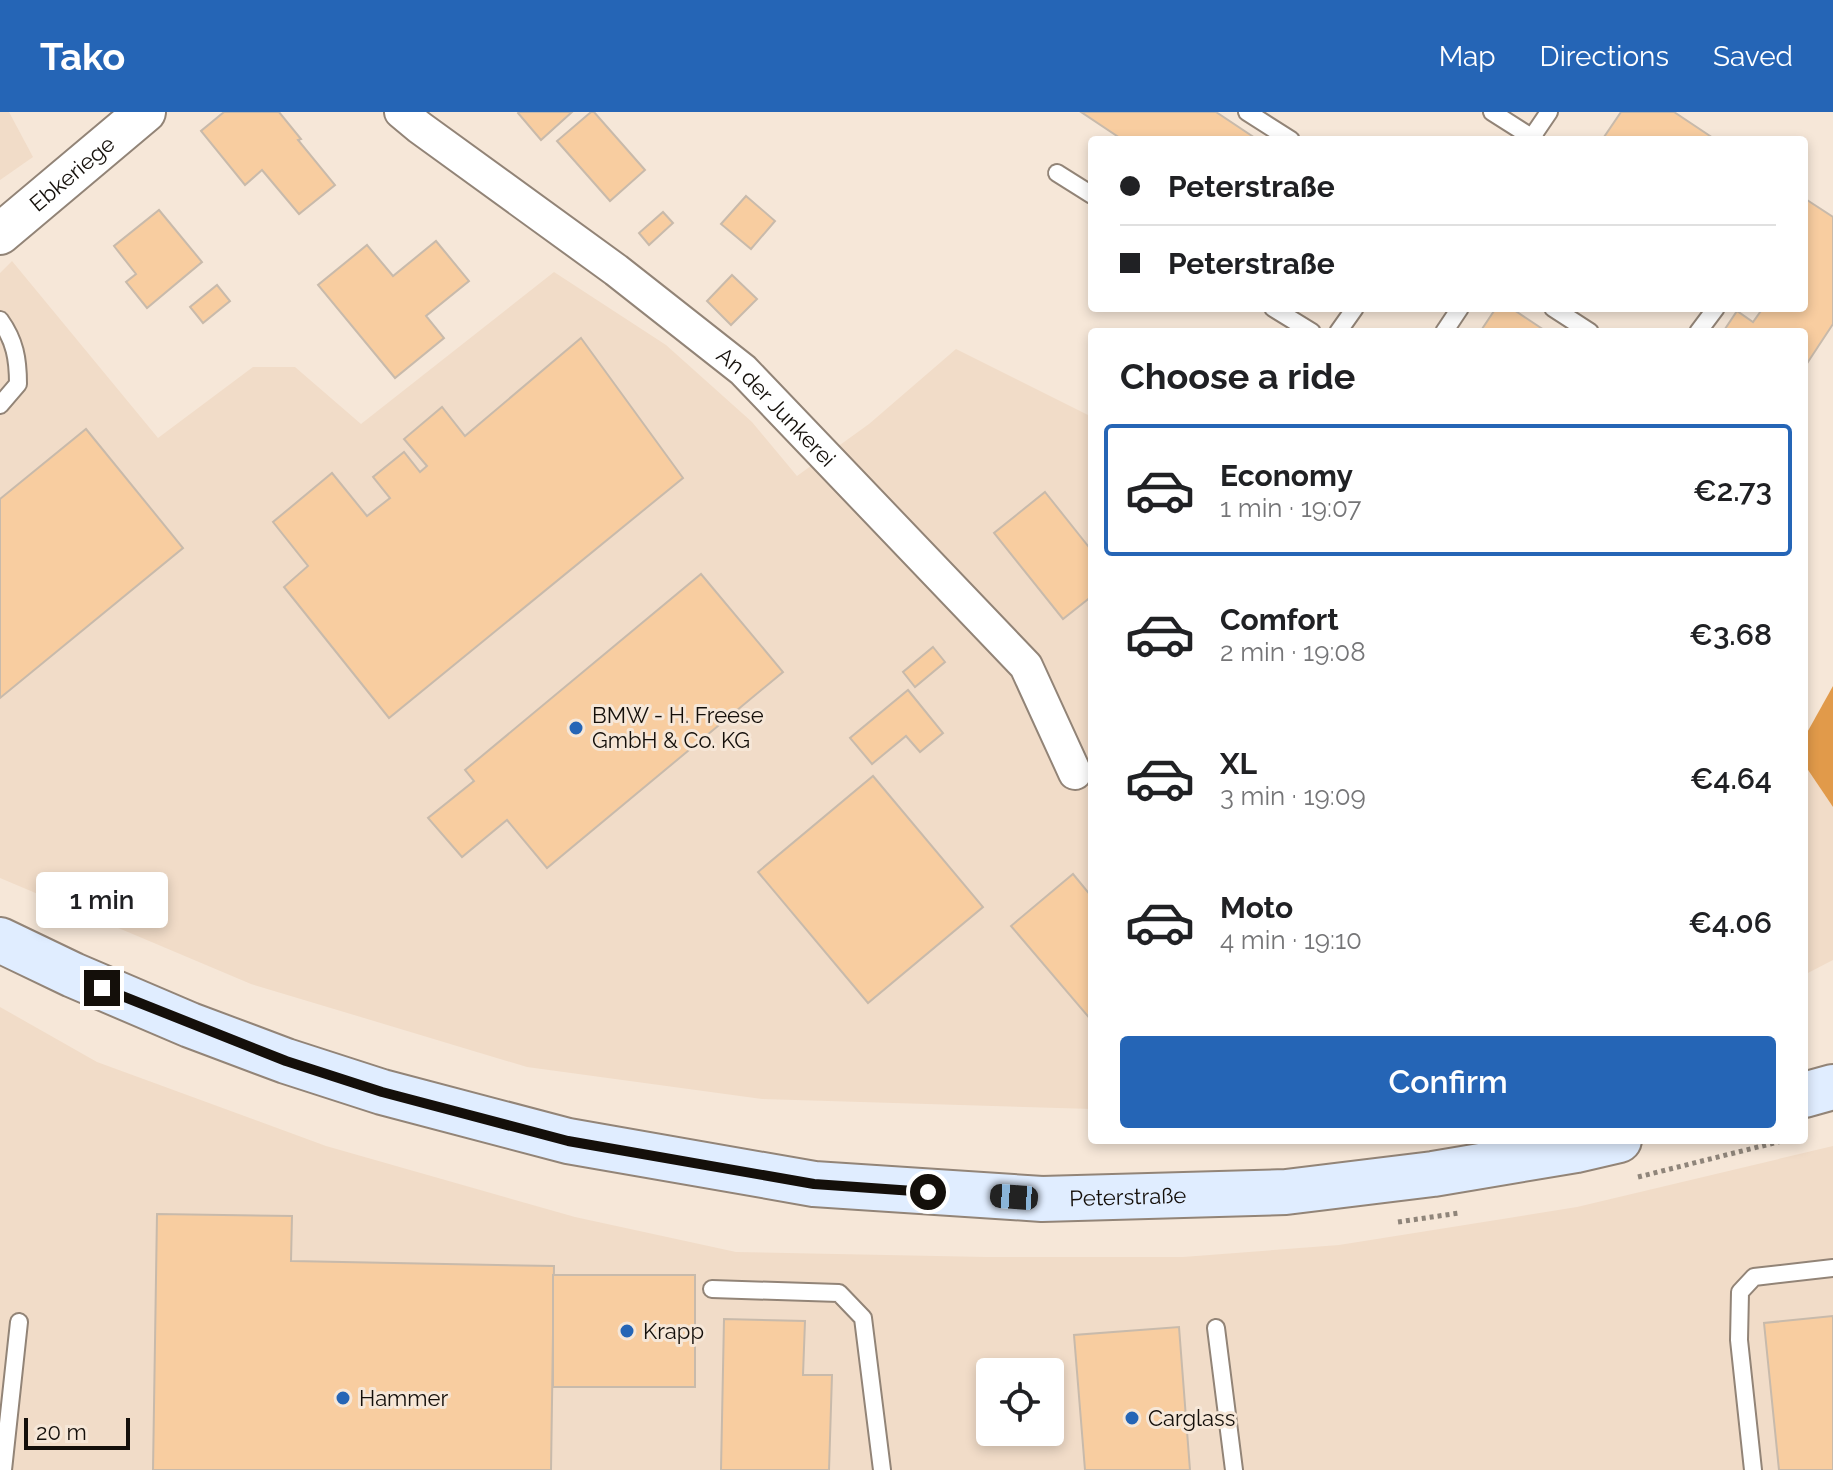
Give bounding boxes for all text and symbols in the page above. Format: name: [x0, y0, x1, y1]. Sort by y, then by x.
text: Tako: [40, 34, 125, 79]
text: Map: [1439, 40, 1496, 73]
text: Directions: [1540, 40, 1669, 73]
text: Saved: [1713, 40, 1793, 73]
street label: Ebkeriege: [24, 130, 120, 217]
text: Peterstraße: [1168, 169, 1335, 204]
text: Peterstraße: [1168, 246, 1335, 281]
street label: An der Junkerei: [712, 342, 841, 472]
text: Choose a ride: [1120, 355, 1355, 397]
icon: car: [1124, 454, 1196, 526]
text: Economy: [1220, 458, 1353, 493]
text: €2.73: [1693, 473, 1772, 508]
text: 1 min · 19:07: [1220, 493, 1362, 523]
icon: car: [1124, 598, 1196, 670]
text: Comfort: [1220, 602, 1339, 637]
text: €3.68: [1689, 617, 1772, 652]
text: 2 min · 19:08: [1220, 637, 1366, 667]
place label: BMW - H. Freese GmbH & Co. KG: [592, 702, 764, 753]
marker: BMW - H. Freese GmbH & Co. KG: [567, 719, 585, 737]
icon: car: [1124, 742, 1196, 814]
text: XL: [1220, 746, 1257, 781]
text: €4.64: [1690, 761, 1772, 796]
text: 3 min · 19:09: [1220, 781, 1366, 811]
callout: 1 min: [36, 872, 168, 928]
text: 1 min: [70, 885, 134, 915]
icon: car: [1124, 886, 1196, 958]
text: Moto: [1220, 890, 1293, 925]
text: €4.06: [1688, 905, 1772, 940]
text: 4 min · 19:10: [1220, 925, 1362, 955]
route end: [84, 970, 120, 1006]
button: Confirm: [1120, 1036, 1776, 1128]
route start: [910, 1174, 946, 1210]
street label: Peterstraße: [1069, 1182, 1187, 1211]
car: [989, 1183, 1039, 1211]
place label: Krapp: [643, 1318, 704, 1344]
marker: Krapp: [618, 1322, 636, 1340]
map controls: [976, 1358, 1064, 1446]
button: locate: [976, 1358, 1064, 1446]
place label: Hammer: [359, 1385, 448, 1411]
marker: Hammer: [334, 1389, 352, 1407]
place label: Carglass: [1148, 1405, 1235, 1431]
marker: Carglass: [1123, 1409, 1141, 1427]
scale bar: [24, 1414, 130, 1450]
text: 20 m: [36, 1419, 87, 1445]

